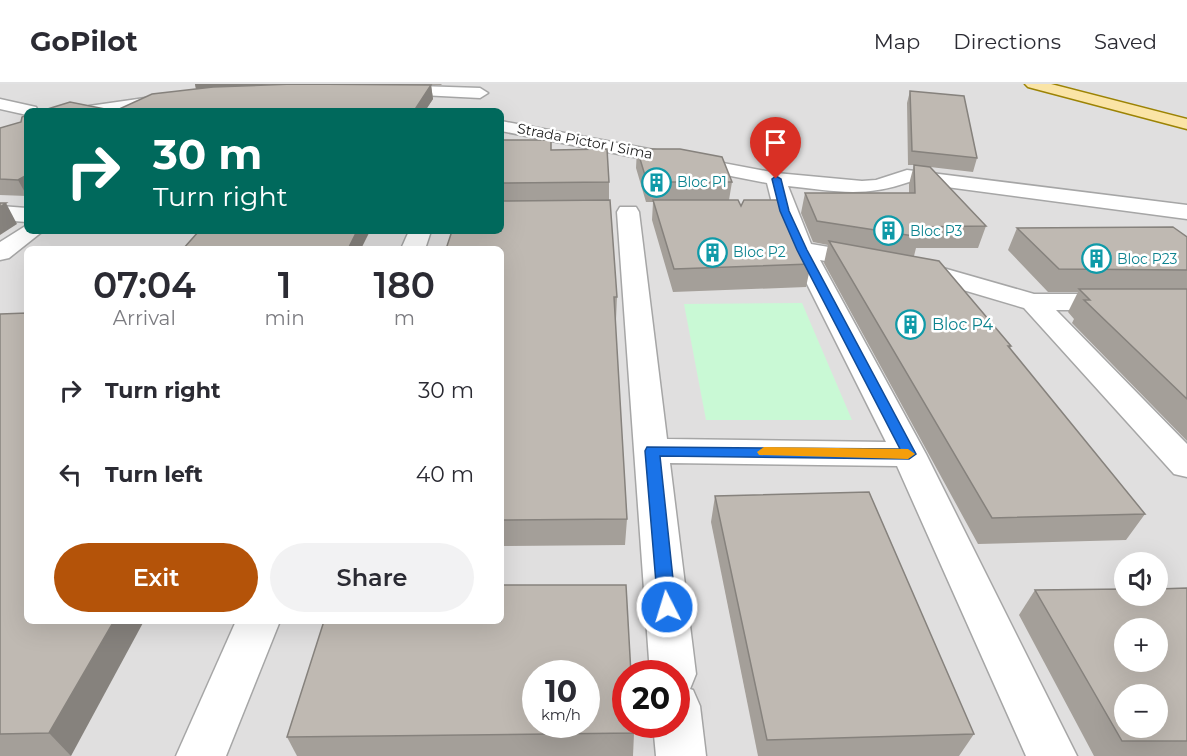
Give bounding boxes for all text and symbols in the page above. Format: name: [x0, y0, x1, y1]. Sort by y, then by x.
text: GoPilot: [30, 24, 138, 58]
text: Map: [874, 29, 920, 54]
text: Directions: [953, 29, 1061, 54]
text: Saved: [1094, 29, 1157, 54]
pin: [750, 117, 801, 179]
street label: Strada Pictor I Sima: [516, 119, 654, 163]
icon: arrive: [759, 126, 792, 159]
text: 30 m: [153, 128, 262, 180]
icon: right: [54, 132, 132, 210]
building icon: Bloc P1: [640, 166, 672, 198]
place label: Bloc P1: [677, 173, 727, 191]
text: Turn right: [153, 180, 288, 213]
building icon: Bloc P3: [873, 215, 905, 247]
place label: Bloc P3: [910, 222, 962, 240]
building icon: Bloc P2: [696, 236, 728, 268]
place label: Bloc P2: [733, 243, 786, 261]
building icon: Bloc P23: [1080, 243, 1112, 275]
place label: Bloc P23: [1117, 250, 1178, 268]
text: 07:04: [93, 263, 196, 307]
text: 1: [278, 263, 291, 307]
text: 180: [374, 263, 435, 307]
text: Arrival: [113, 306, 176, 330]
text: min: [265, 306, 305, 330]
text: m: [394, 306, 415, 330]
building icon: Bloc P4: [895, 308, 927, 340]
place label: Bloc P4: [932, 315, 994, 334]
icon: right: [54, 374, 87, 407]
text: Turn right: [105, 377, 220, 404]
text: 30 m: [418, 377, 474, 404]
icon: left: [54, 458, 87, 491]
text: Turn left: [105, 461, 203, 488]
text: 40 m: [416, 461, 474, 488]
button: Exit: [54, 543, 258, 612]
button: Share: [270, 543, 474, 612]
map controls: [1114, 552, 1168, 738]
button: sound: [1114, 552, 1168, 606]
position arrow: [635, 575, 699, 639]
button: +: [1114, 618, 1168, 672]
speed limit sign: 20: [612, 660, 690, 738]
text: 10: [545, 673, 577, 710]
button: −: [1114, 684, 1168, 738]
text: km/h: [541, 705, 581, 724]

